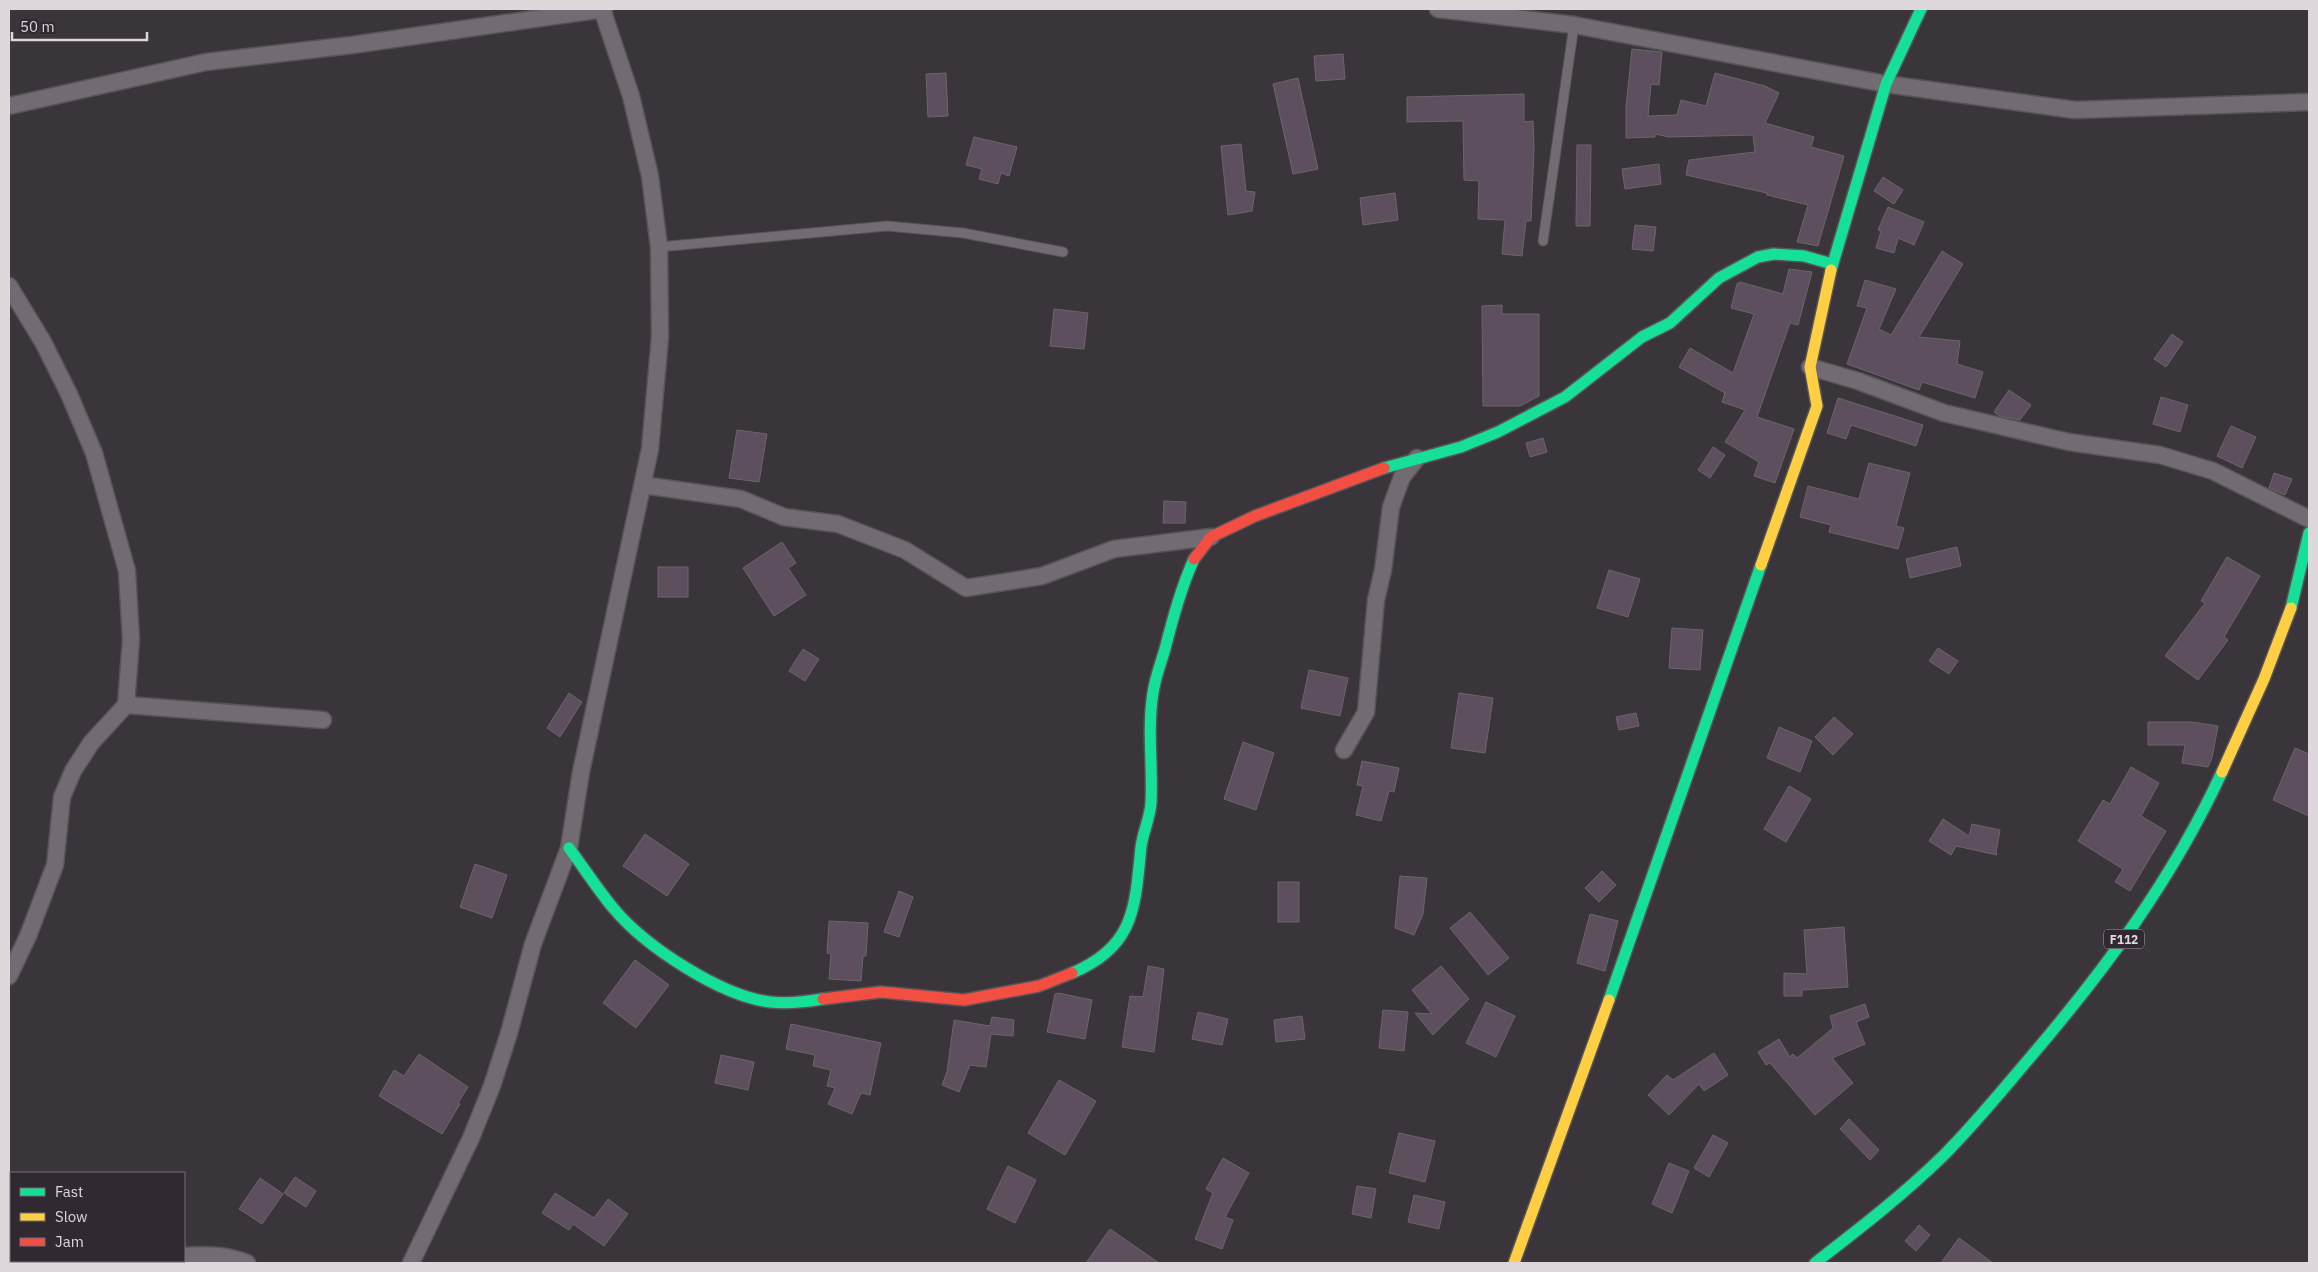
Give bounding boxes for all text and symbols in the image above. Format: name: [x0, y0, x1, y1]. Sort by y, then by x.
scale bar: [12, 10, 148, 42]
text: 50 m: [20, 17, 55, 36]
road number: F112: [2104, 930, 2144, 949]
legend: [10, 1172, 185, 1262]
text: Fast: [55, 1182, 83, 1201]
text: Slow: [55, 1207, 88, 1226]
text: Jam: [55, 1232, 84, 1251]

